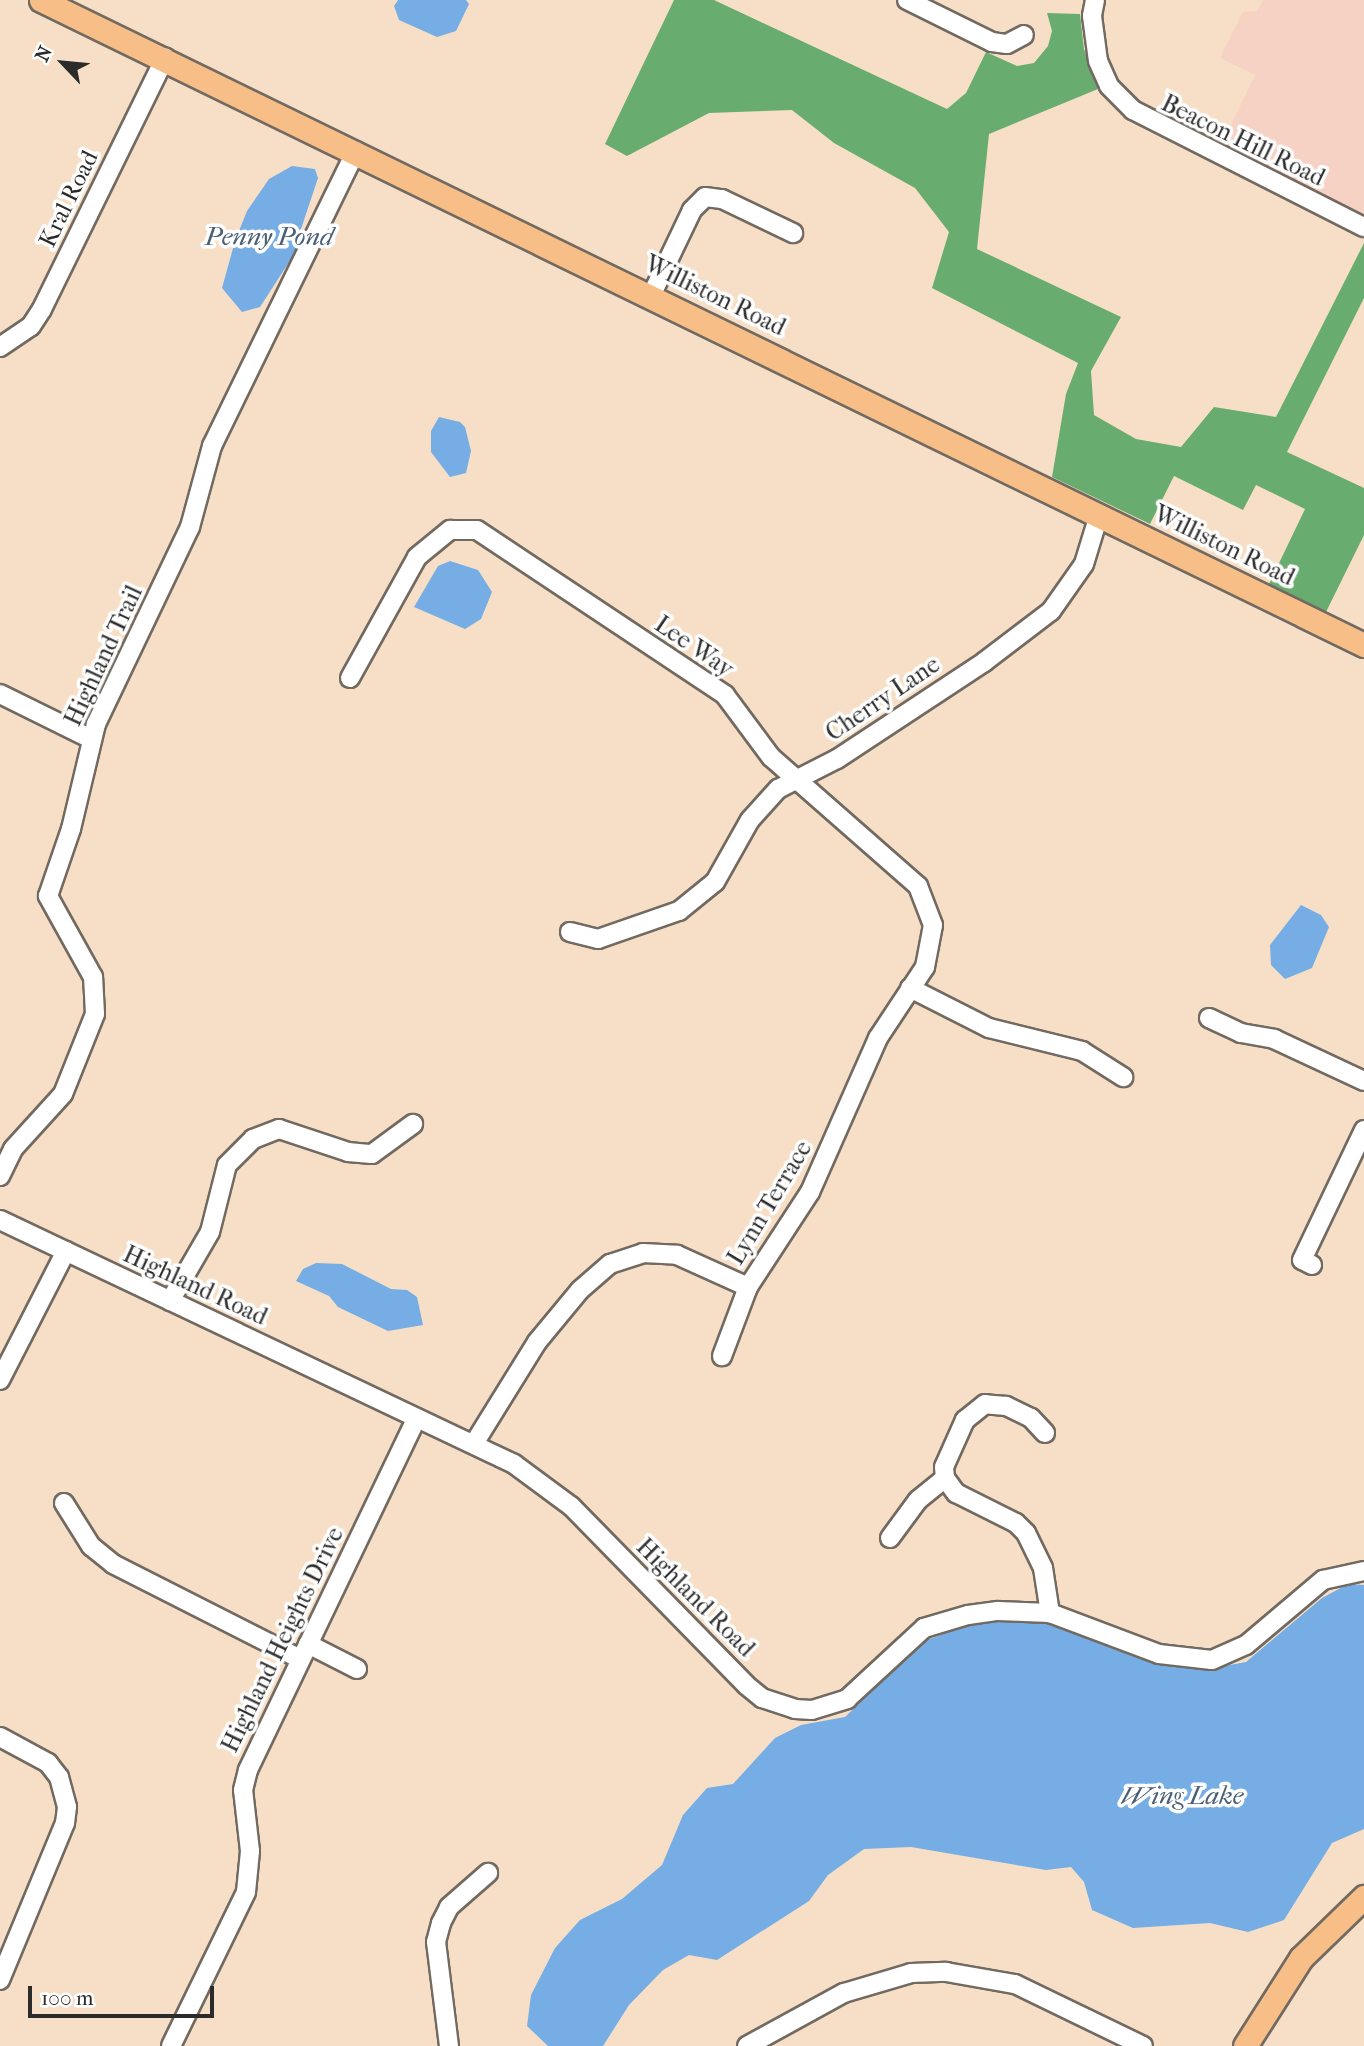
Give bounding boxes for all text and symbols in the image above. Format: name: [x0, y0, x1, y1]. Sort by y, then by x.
north arrow: [28, 28, 98, 98]
text: N: [31, 42, 57, 65]
street label: Beacon Hill Road: [1157, 89, 1329, 193]
street label: Kral Road: [33, 146, 105, 252]
water label: Penny Pond: [205, 221, 333, 253]
street label: Williston Road: [640, 250, 790, 342]
street label: Williston Road: [1149, 500, 1299, 592]
street label: Highland Trail: [59, 581, 149, 731]
street label: Lee Way: [649, 610, 739, 684]
street label: Cherry Lane: [821, 650, 945, 748]
street label: Lynn Terrace: [722, 1136, 818, 1270]
street label: Highland Road: [118, 1240, 272, 1332]
street label: Highland Heights Drive: [216, 1523, 350, 1757]
street label: Highland Road: [630, 1533, 760, 1663]
water label: Wing Lake: [1121, 1780, 1243, 1812]
scale bar: [32, 1972, 217, 2016]
text: 100 m: [41, 1986, 94, 2010]

